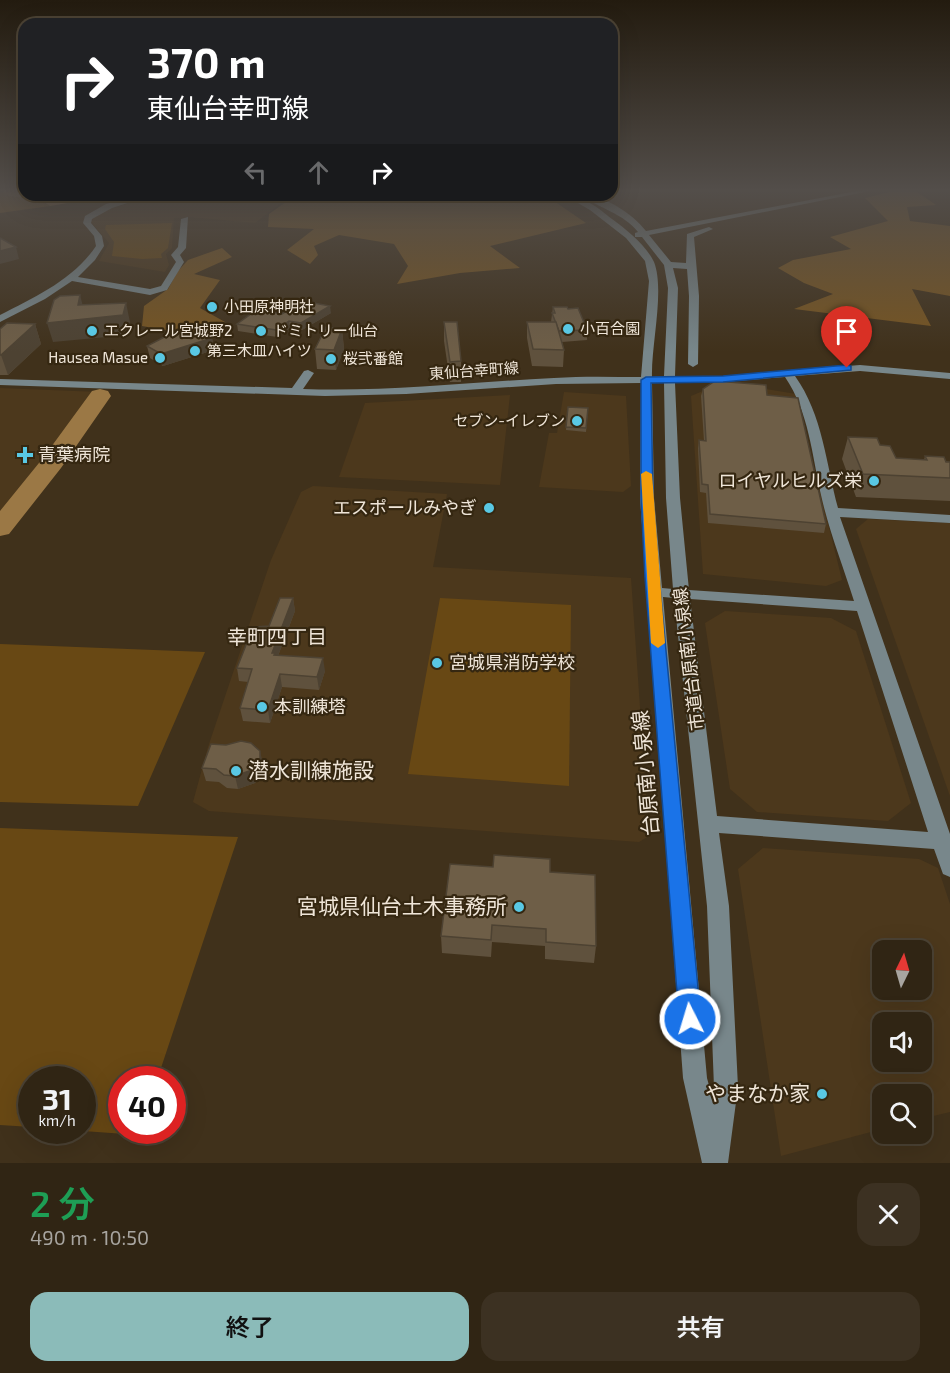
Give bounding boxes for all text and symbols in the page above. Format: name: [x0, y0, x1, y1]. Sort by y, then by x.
text: 370 m: [147, 36, 266, 86]
icon: right: [48, 42, 126, 120]
text: 東仙台幸町線: [147, 91, 309, 123]
icon: left: [239, 156, 272, 189]
icon: ahead: [302, 156, 335, 189]
icon: right: [365, 156, 398, 189]
place label: 小田原神明社: [224, 297, 314, 315]
marker: 小田原神明社: [205, 300, 219, 314]
pin: [821, 306, 872, 368]
icon: arrive: [830, 315, 863, 348]
place label: 小百合園: [580, 319, 640, 337]
place label: エクレール宮城野2: [104, 321, 232, 339]
place label: ドミトリー仙台: [273, 321, 378, 339]
marker: 小百合園: [561, 322, 575, 336]
marker: エクレール宮城野2: [85, 324, 99, 338]
marker: ドミトリー仙台: [254, 324, 268, 338]
place label: 第三木皿ハイツ: [207, 341, 312, 359]
marker: 第三木皿ハイツ: [188, 344, 202, 358]
place label: Hausea Masue: [48, 348, 148, 366]
place label: 桜弐番館: [343, 349, 403, 367]
marker: Hausea Masue: [153, 351, 167, 365]
marker: 桜弐番館: [324, 352, 338, 366]
street label: 東仙台幸町線: [428, 358, 519, 382]
place label: セブン-イレブン: [453, 411, 565, 429]
marker: セブン-イレブン: [570, 414, 584, 428]
place label: 青葉病院: [38, 443, 110, 465]
marker: 青葉病院: [16, 446, 34, 464]
place label: ロイヤルヒルズ栄: [719, 469, 862, 491]
marker: ロイヤルヒルズ栄: [867, 474, 881, 488]
place label: エスポールみやぎ: [333, 496, 477, 518]
marker: エスポールみやぎ: [482, 501, 496, 515]
street label: 市道台原南小泉線: [668, 586, 708, 732]
district label: 幸町四丁目: [227, 624, 327, 648]
place label: 宮城県消防学校: [449, 651, 575, 673]
marker: 宮城県消防学校: [430, 656, 444, 670]
place label: 本訓練塔: [274, 695, 346, 717]
marker: 本訓練塔: [255, 700, 269, 714]
street label: 台原南小泉線: [627, 709, 662, 837]
place label: 潜水訓練施設: [248, 757, 374, 782]
marker: 潜水訓練施設: [229, 764, 243, 778]
place label: 宮城県仙台土木事務所: [297, 893, 507, 918]
marker: 宮城県仙台土木事務所: [512, 900, 526, 914]
north arrow: [872, 940, 932, 1000]
map controls: [872, 940, 932, 1144]
position arrow: [658, 987, 722, 1051]
button: sound: [872, 1012, 932, 1072]
speed limit sign: 40: [108, 1066, 186, 1144]
text: 31: [42, 1080, 72, 1116]
place label: やまなか家: [705, 1080, 810, 1105]
button: search: [872, 1084, 932, 1144]
marker: やまなか家: [815, 1087, 829, 1101]
text: km/h: [38, 1111, 76, 1129]
text: 2 分: [30, 1181, 95, 1224]
button: close: [857, 1183, 920, 1246]
text: 490 m · 10:50: [30, 1225, 149, 1249]
button: 終了: [30, 1292, 469, 1361]
button: 共有: [481, 1292, 920, 1361]

